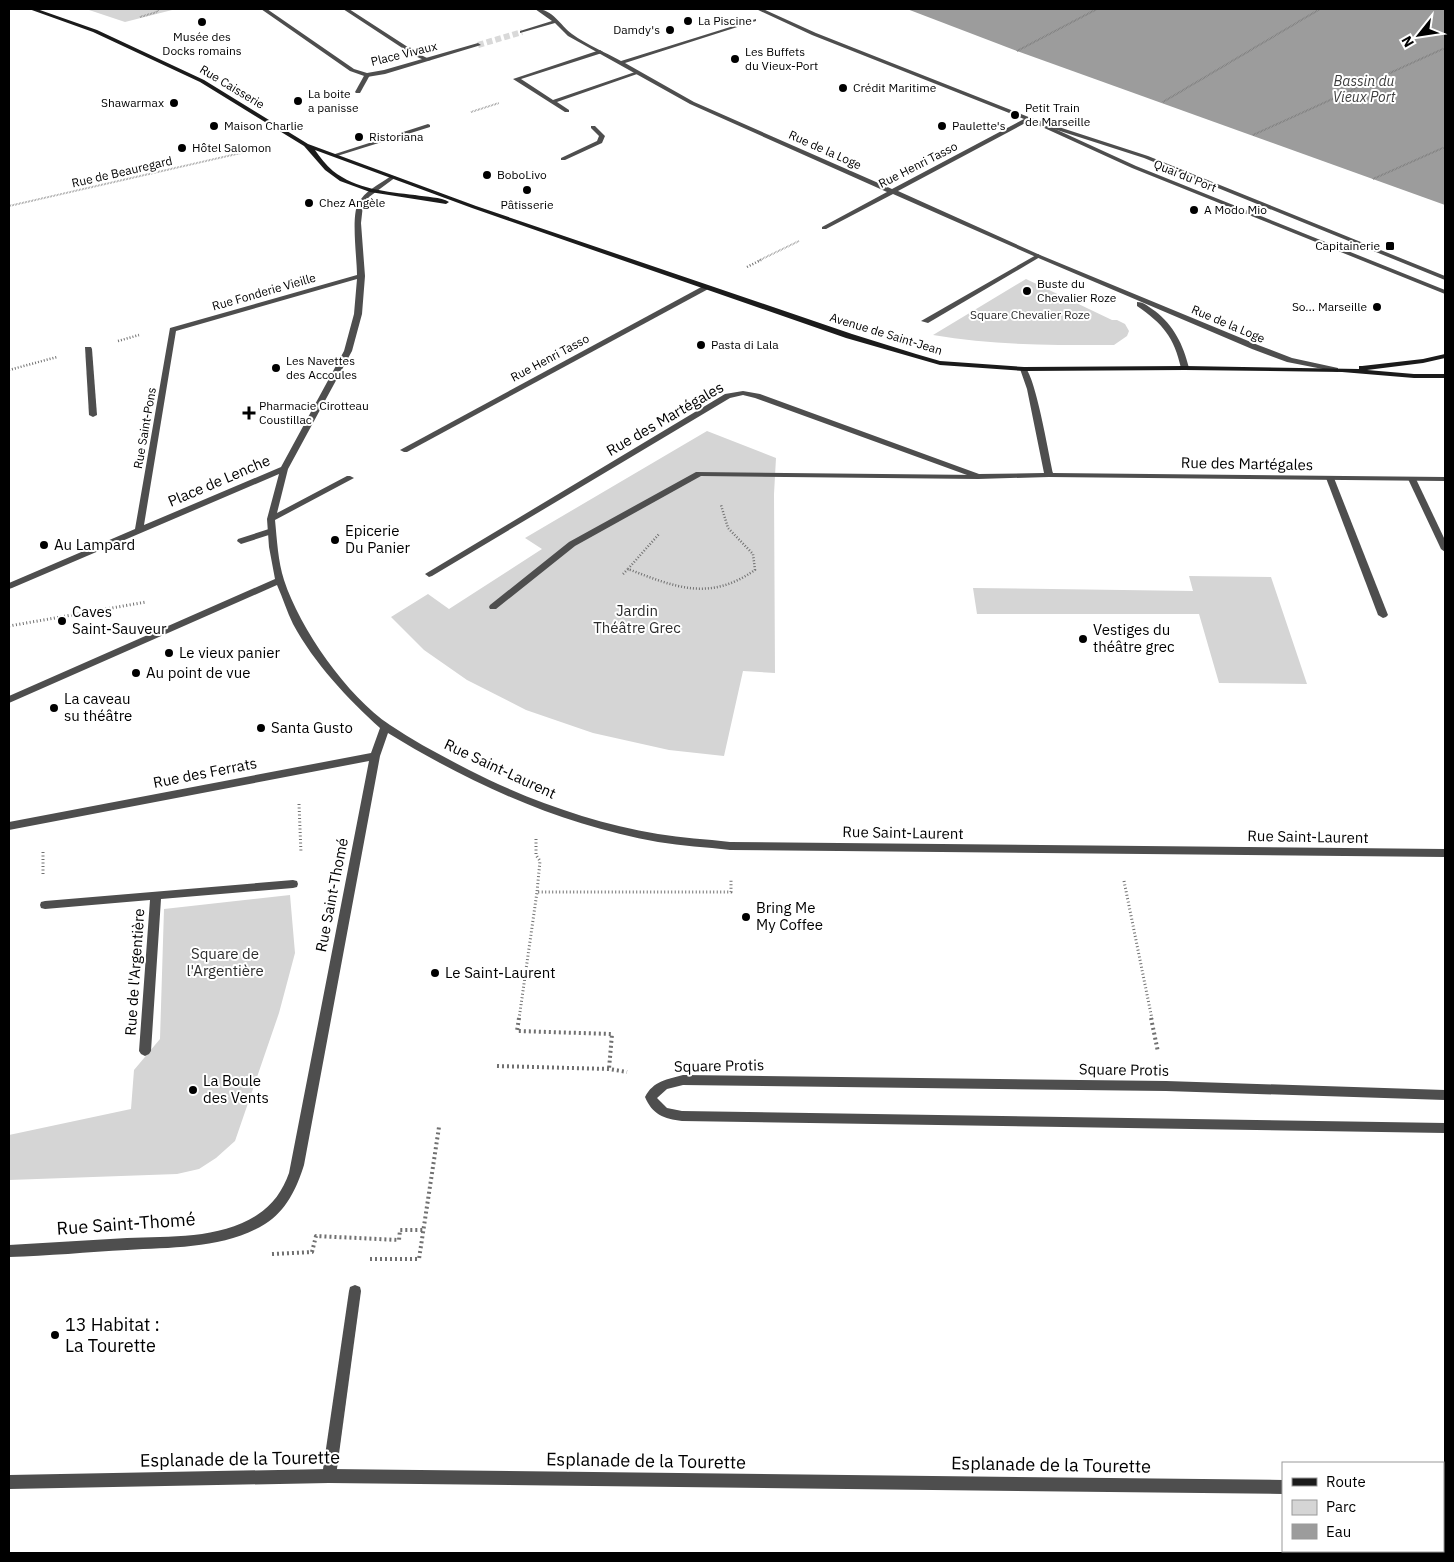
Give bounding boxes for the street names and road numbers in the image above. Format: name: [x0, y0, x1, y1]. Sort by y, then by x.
street label: Place Vivaux: [369, 38, 439, 69]
street label: Rue Caisserie: [197, 61, 268, 112]
street label: Rue de la Loge: [786, 127, 864, 172]
street label: Rue Henri Tasso: [876, 138, 960, 191]
street label: Rue de Beauregard: [70, 153, 174, 190]
street label: Quai du Port: [1152, 156, 1219, 195]
street label: Rue Fonderie Vieille: [210, 269, 318, 314]
street label: Rue de la Loge: [1189, 301, 1268, 346]
street label: Avenue de Saint-Jean: [828, 309, 944, 358]
street label: Rue Henri Tasso: [508, 330, 592, 385]
street label: Rue des Martégales: [603, 377, 727, 460]
street label: Rue Saint-Pons: [130, 386, 159, 470]
street label: Place de Lenche: [165, 450, 273, 511]
street label: Rue des Martégales: [1181, 453, 1313, 474]
street label: Rue Saint-Laurent: [441, 734, 559, 803]
street label: Rue des Ferrats: [151, 753, 258, 792]
street label: Rue Saint-Laurent: [842, 822, 964, 843]
street label: Rue Saint-Laurent: [1247, 826, 1369, 847]
street label: Rue Saint-Thomé: [311, 836, 352, 954]
street label: Rue de l'Argentière: [121, 908, 148, 1036]
street label: Square Protis: [674, 1055, 764, 1076]
street label: Square Protis: [1079, 1059, 1169, 1080]
street label: Rue Saint-Thomé: [56, 1207, 196, 1240]
street label: Esplanade de la Tourette: [140, 1445, 340, 1472]
street label: Esplanade de la Tourette: [546, 1447, 746, 1474]
street label: Esplanade de la Tourette: [951, 1451, 1151, 1478]

